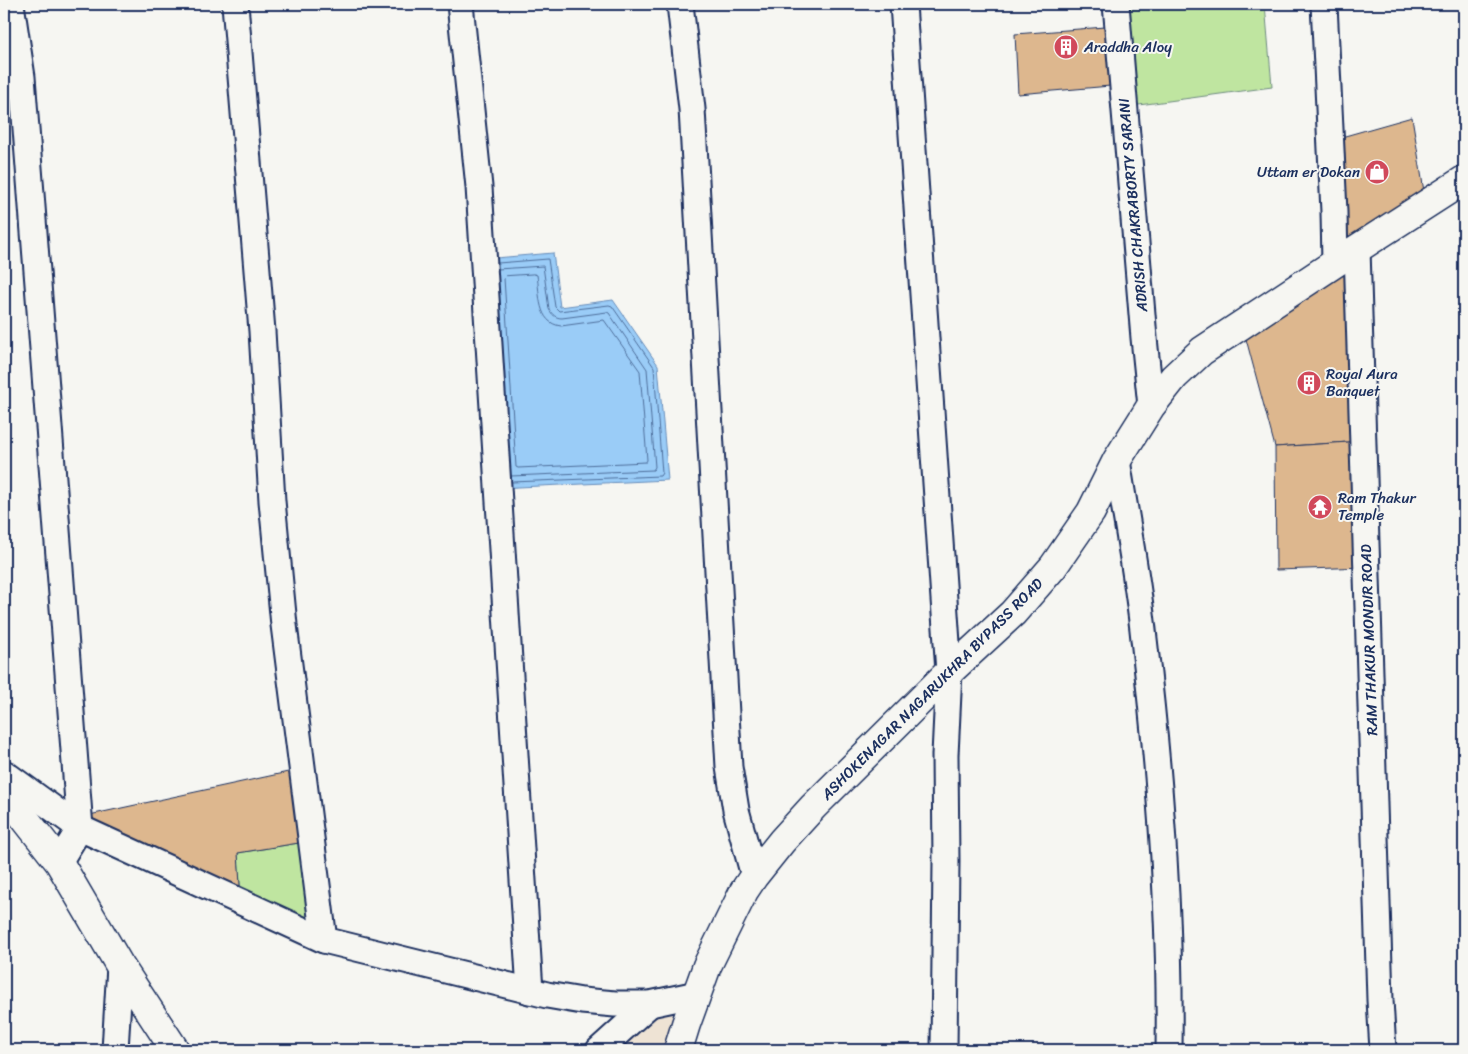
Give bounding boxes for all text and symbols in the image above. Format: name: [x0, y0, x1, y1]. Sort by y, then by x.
building icon: Araddha Aloy: [1053, 34, 1079, 60]
place label: Araddha Aloy: [1083, 34, 1172, 60]
street label: ADRISH CHAKRABORTY SARANI: [1111, 97, 1155, 314]
place label: Uttam er Dokan: [1257, 159, 1360, 185]
shop icon: Uttam er Dokan: [1364, 159, 1390, 185]
place label: Royal Aura Banquet: [1326, 361, 1398, 404]
building icon: Royal Aura Banquet: [1296, 370, 1322, 396]
place label: Ram Thakur Temple: [1338, 485, 1416, 528]
temple icon: Ram Thakur Temple: [1307, 494, 1333, 520]
street label: RAM THAKUR MONDIR ROAD: [1353, 544, 1385, 736]
street label: ASHOKENAGAR NAGARUKHRA BYPASS ROAD: [814, 572, 1049, 807]

